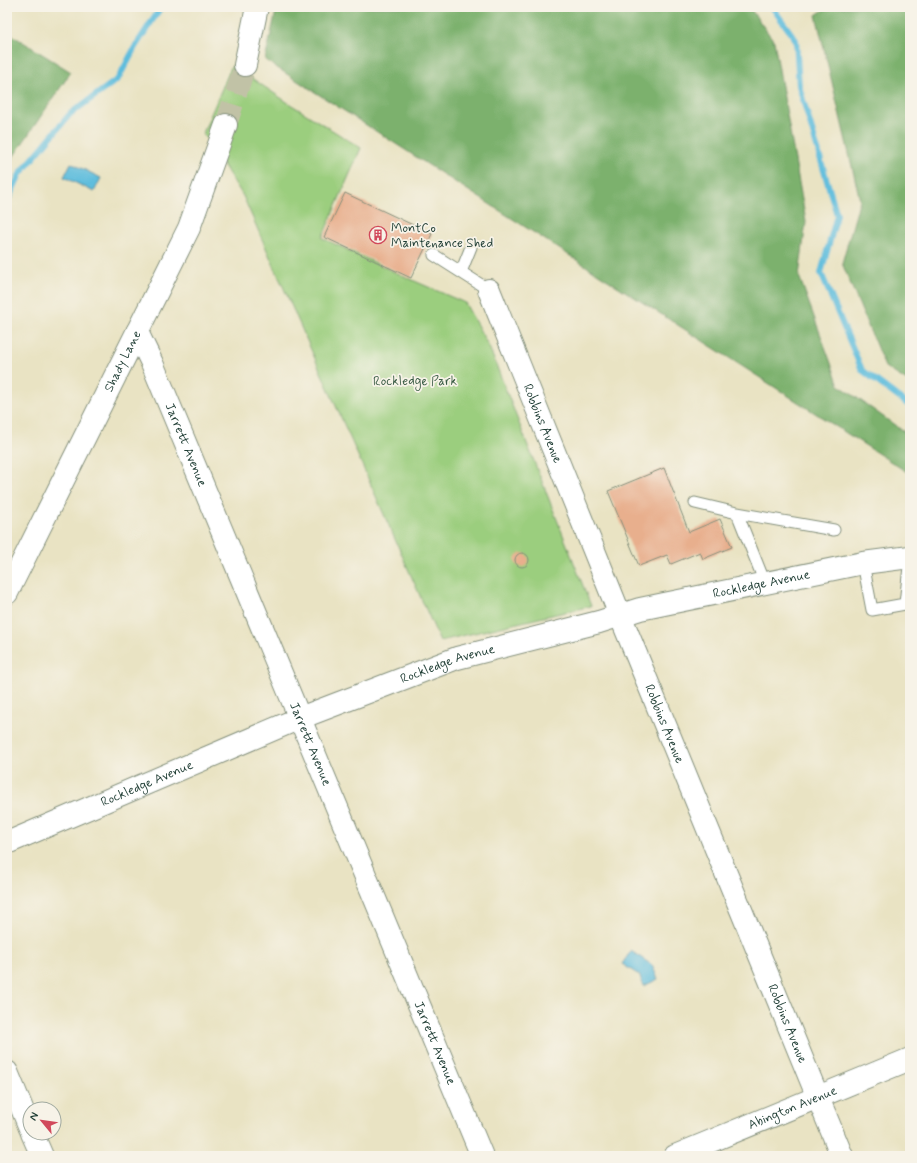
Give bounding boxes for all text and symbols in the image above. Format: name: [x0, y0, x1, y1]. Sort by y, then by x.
place label: MontCo Maintenance Shed: [391, 220, 493, 252]
building icon: MontCo Maintenance Shed: [368, 225, 388, 245]
street label: Shady Lane: [100, 327, 145, 395]
park label: Rockledge Park: [373, 373, 457, 391]
street label: Robbins Avenue: [519, 381, 566, 466]
street label: Jarrett Avenue: [161, 400, 211, 489]
street label: Rockledge Avenue: [711, 566, 811, 602]
street label: Rockledge Avenue: [398, 640, 497, 687]
street label: Robbins Avenue: [641, 682, 688, 766]
street label: Jarrett Avenue: [286, 699, 335, 788]
street label: Rockledge Avenue: [98, 756, 196, 811]
street label: Robbins Avenue: [764, 981, 811, 1066]
street label: Jarrett Avenue: [410, 999, 460, 1087]
street label: Abington Avenue: [745, 1082, 839, 1133]
north arrow: [22, 1101, 62, 1141]
text: N: [26, 1110, 42, 1123]

